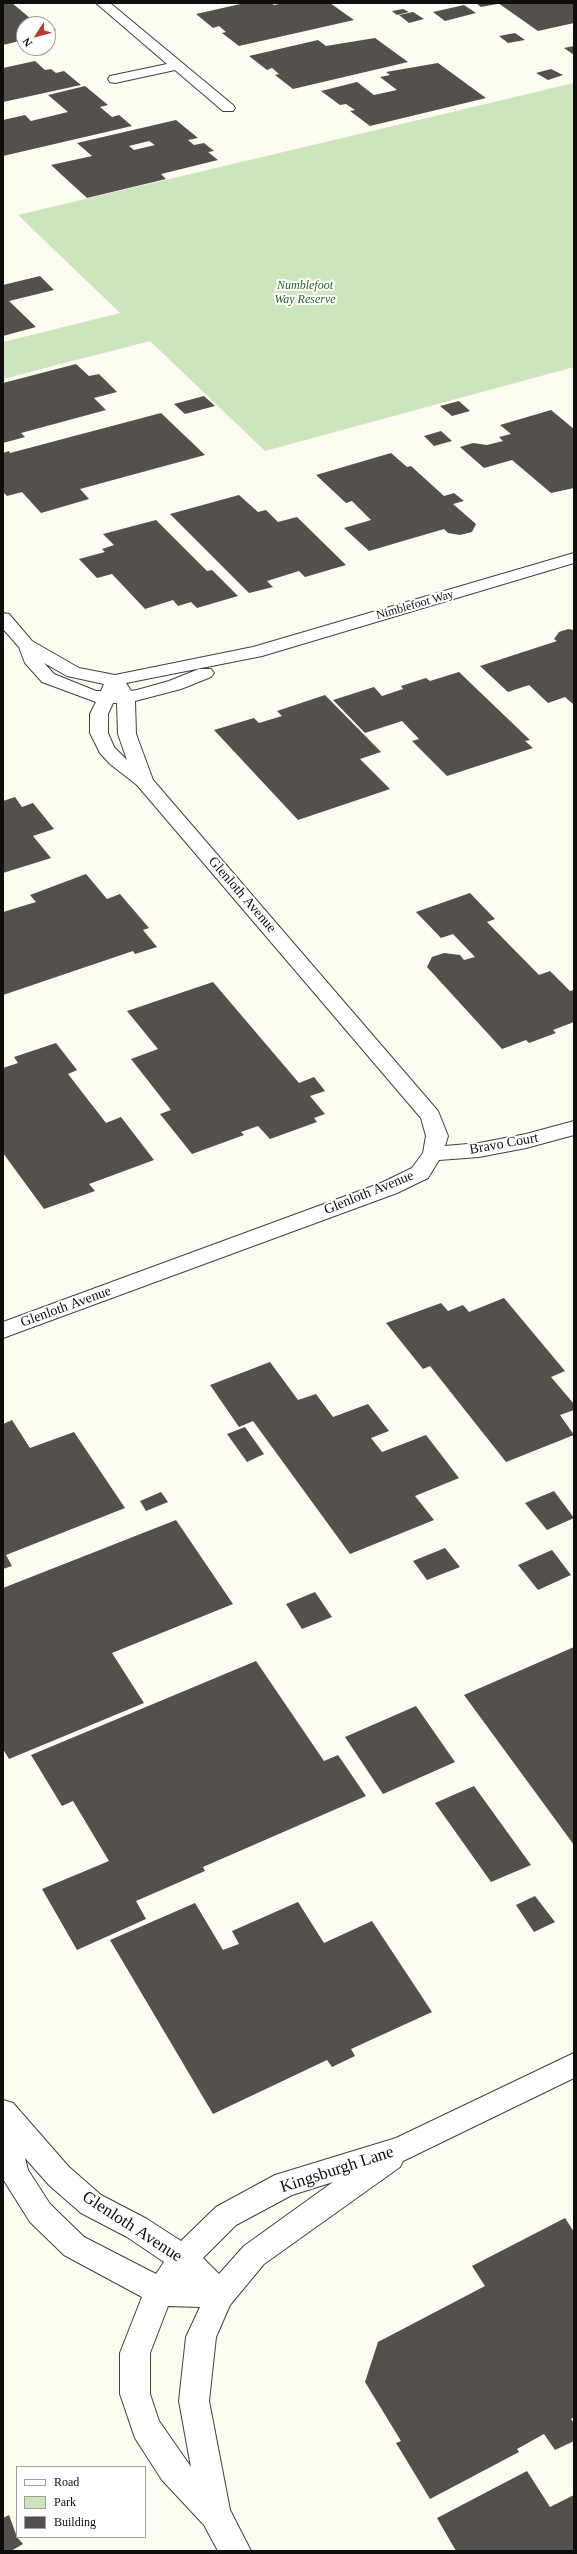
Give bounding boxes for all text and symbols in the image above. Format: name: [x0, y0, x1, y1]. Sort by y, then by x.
north arrow: [16, 16, 56, 56]
text: N: [20, 36, 34, 49]
park label: Numblefoot Way Reserve: [274, 279, 336, 307]
street label: Nimblefoot Way: [375, 587, 455, 623]
street label: Glenloth Avenue: [205, 854, 279, 936]
street label: Bravo Court: [468, 1130, 540, 1158]
street label: Glenloth Avenue: [322, 1167, 416, 1219]
street label: Glenloth Avenue: [18, 1283, 114, 1331]
street label: Kingsburgh Lane: [278, 2142, 396, 2198]
street label: Glenloth Avenue: [78, 2187, 186, 2267]
legend: [16, 2466, 146, 2538]
text: Road: [54, 2475, 79, 2489]
text: Park: [54, 2495, 76, 2509]
text: Building: [54, 2515, 96, 2529]

